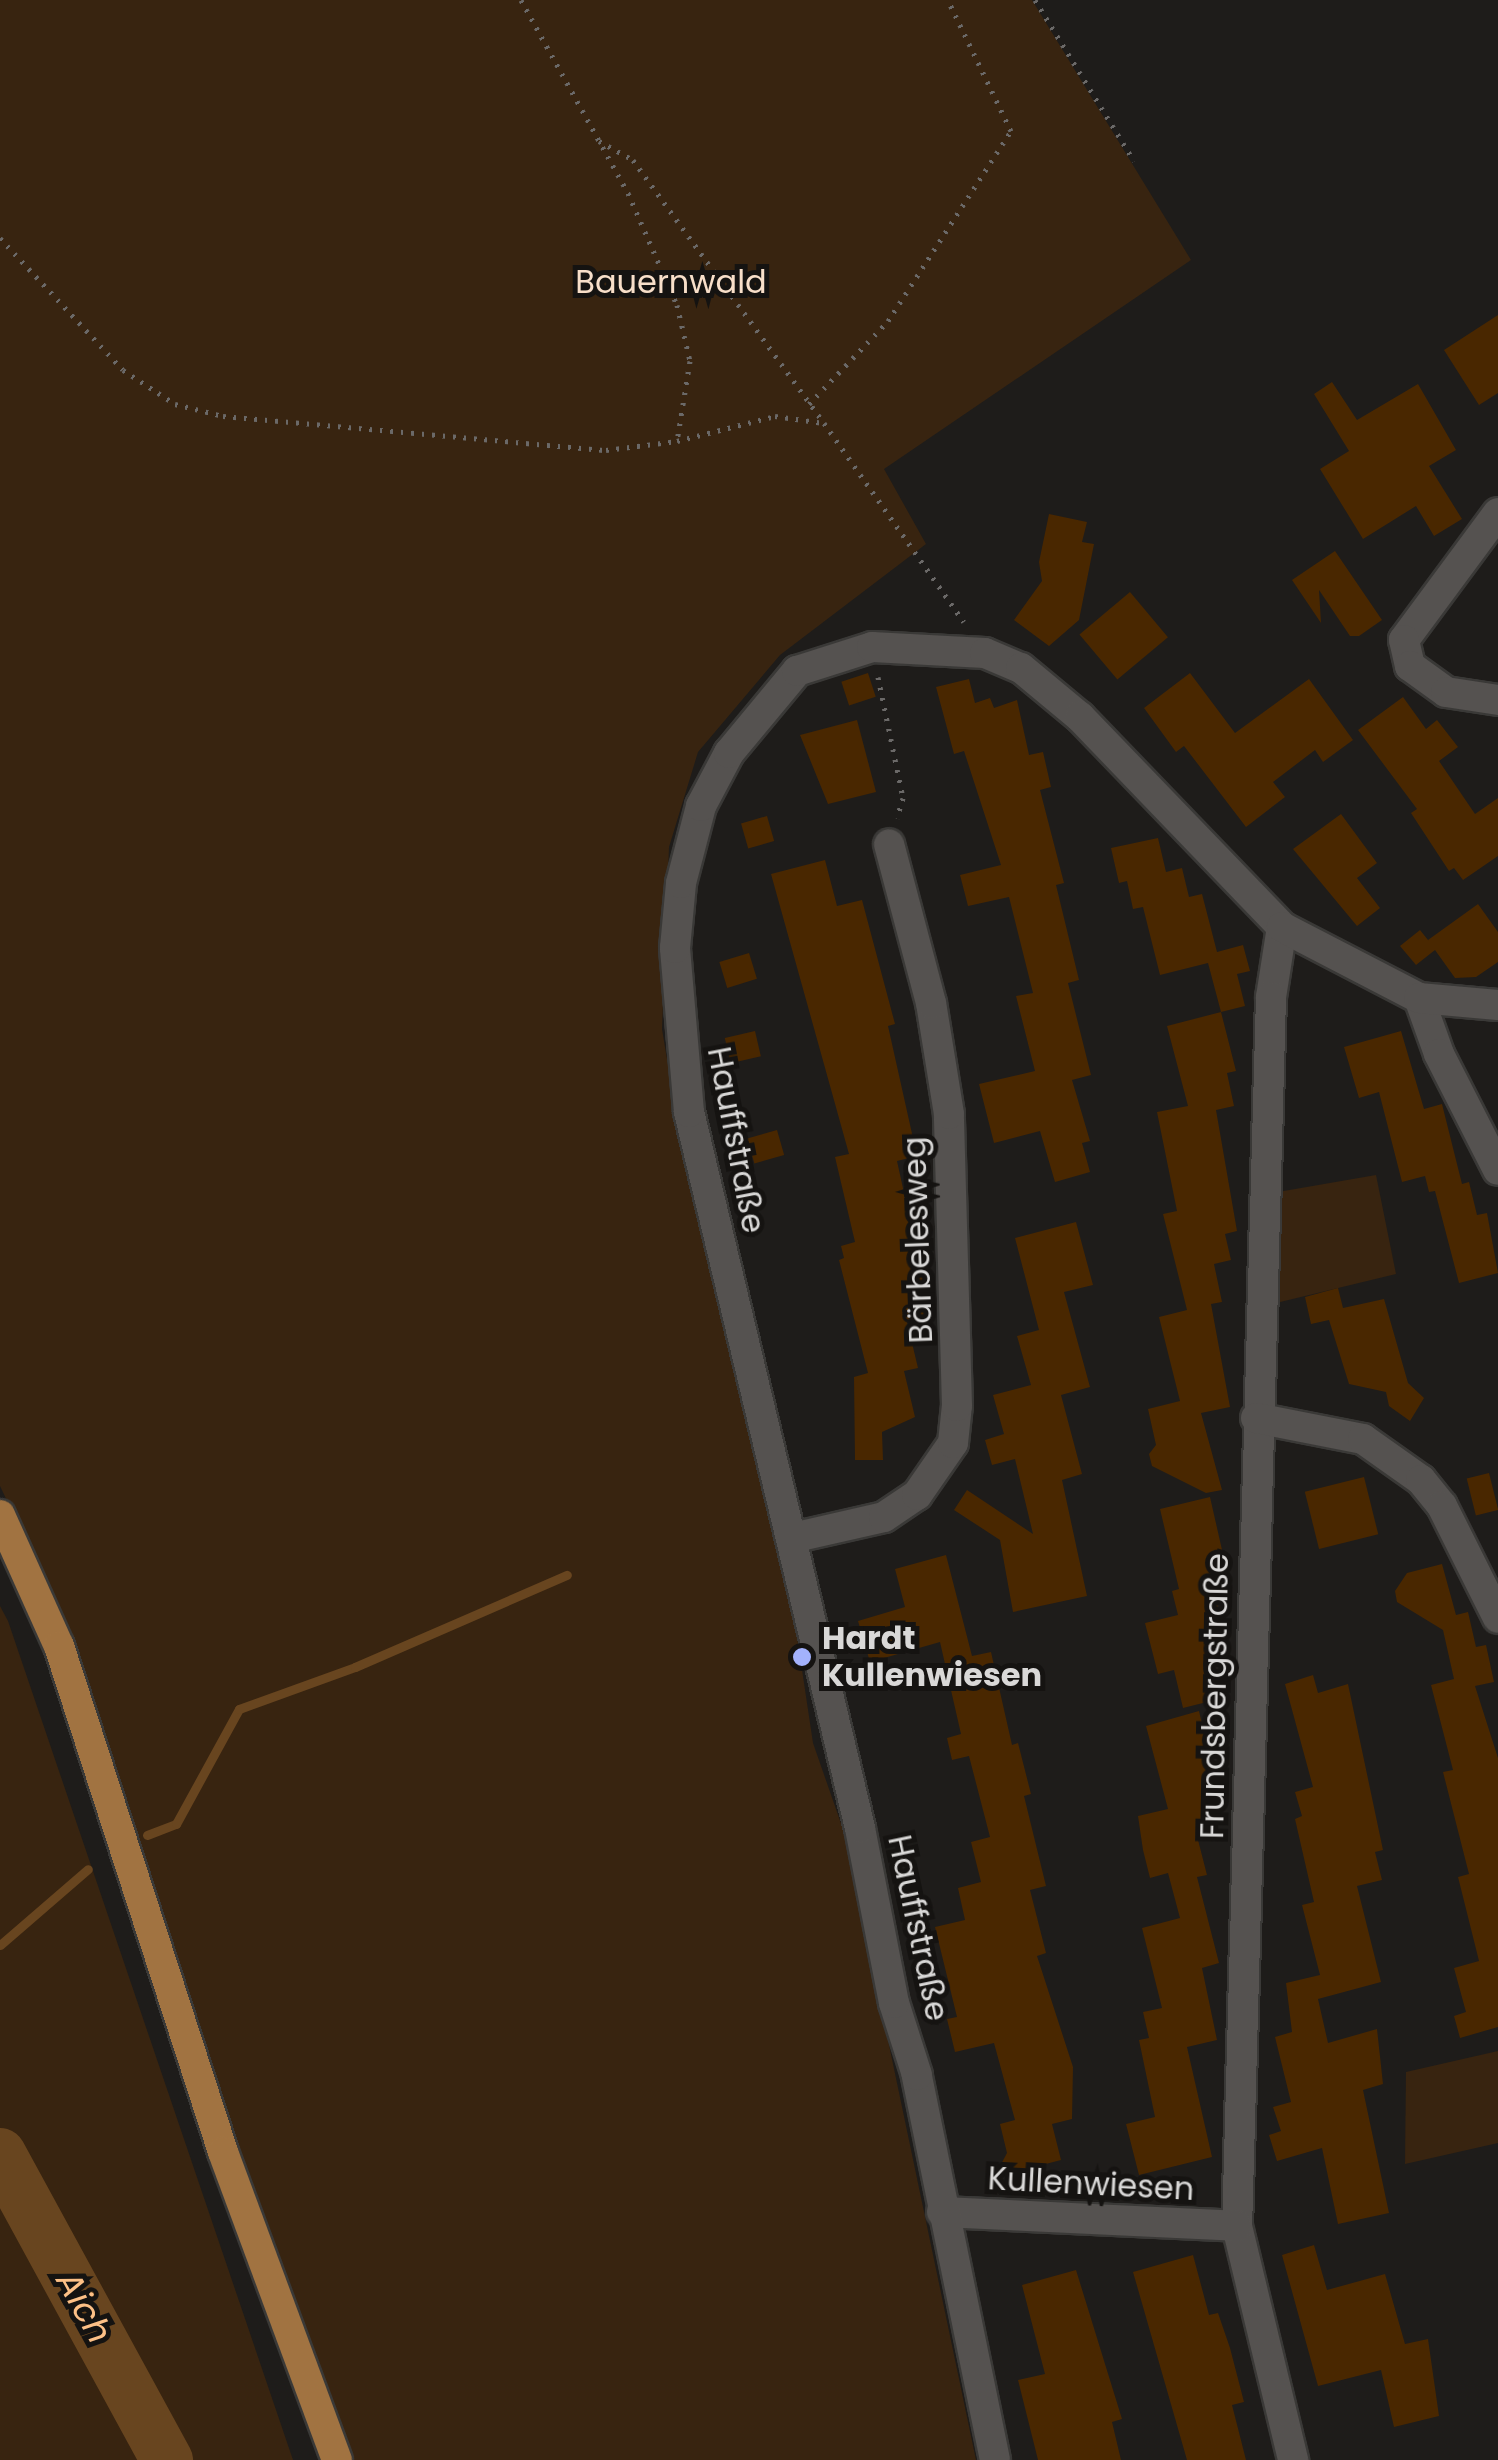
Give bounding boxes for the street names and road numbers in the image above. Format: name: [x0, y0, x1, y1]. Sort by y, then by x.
street label: Hauffstraße: [699, 1044, 773, 1236]
street label: Bärbelesweg: [895, 1136, 941, 1344]
street label: Frundsbergstraße: [1193, 1553, 1237, 1839]
street label: Hauffstraße: [880, 1832, 956, 2024]
street label: Kullenwiesen: [987, 2159, 1195, 2209]

